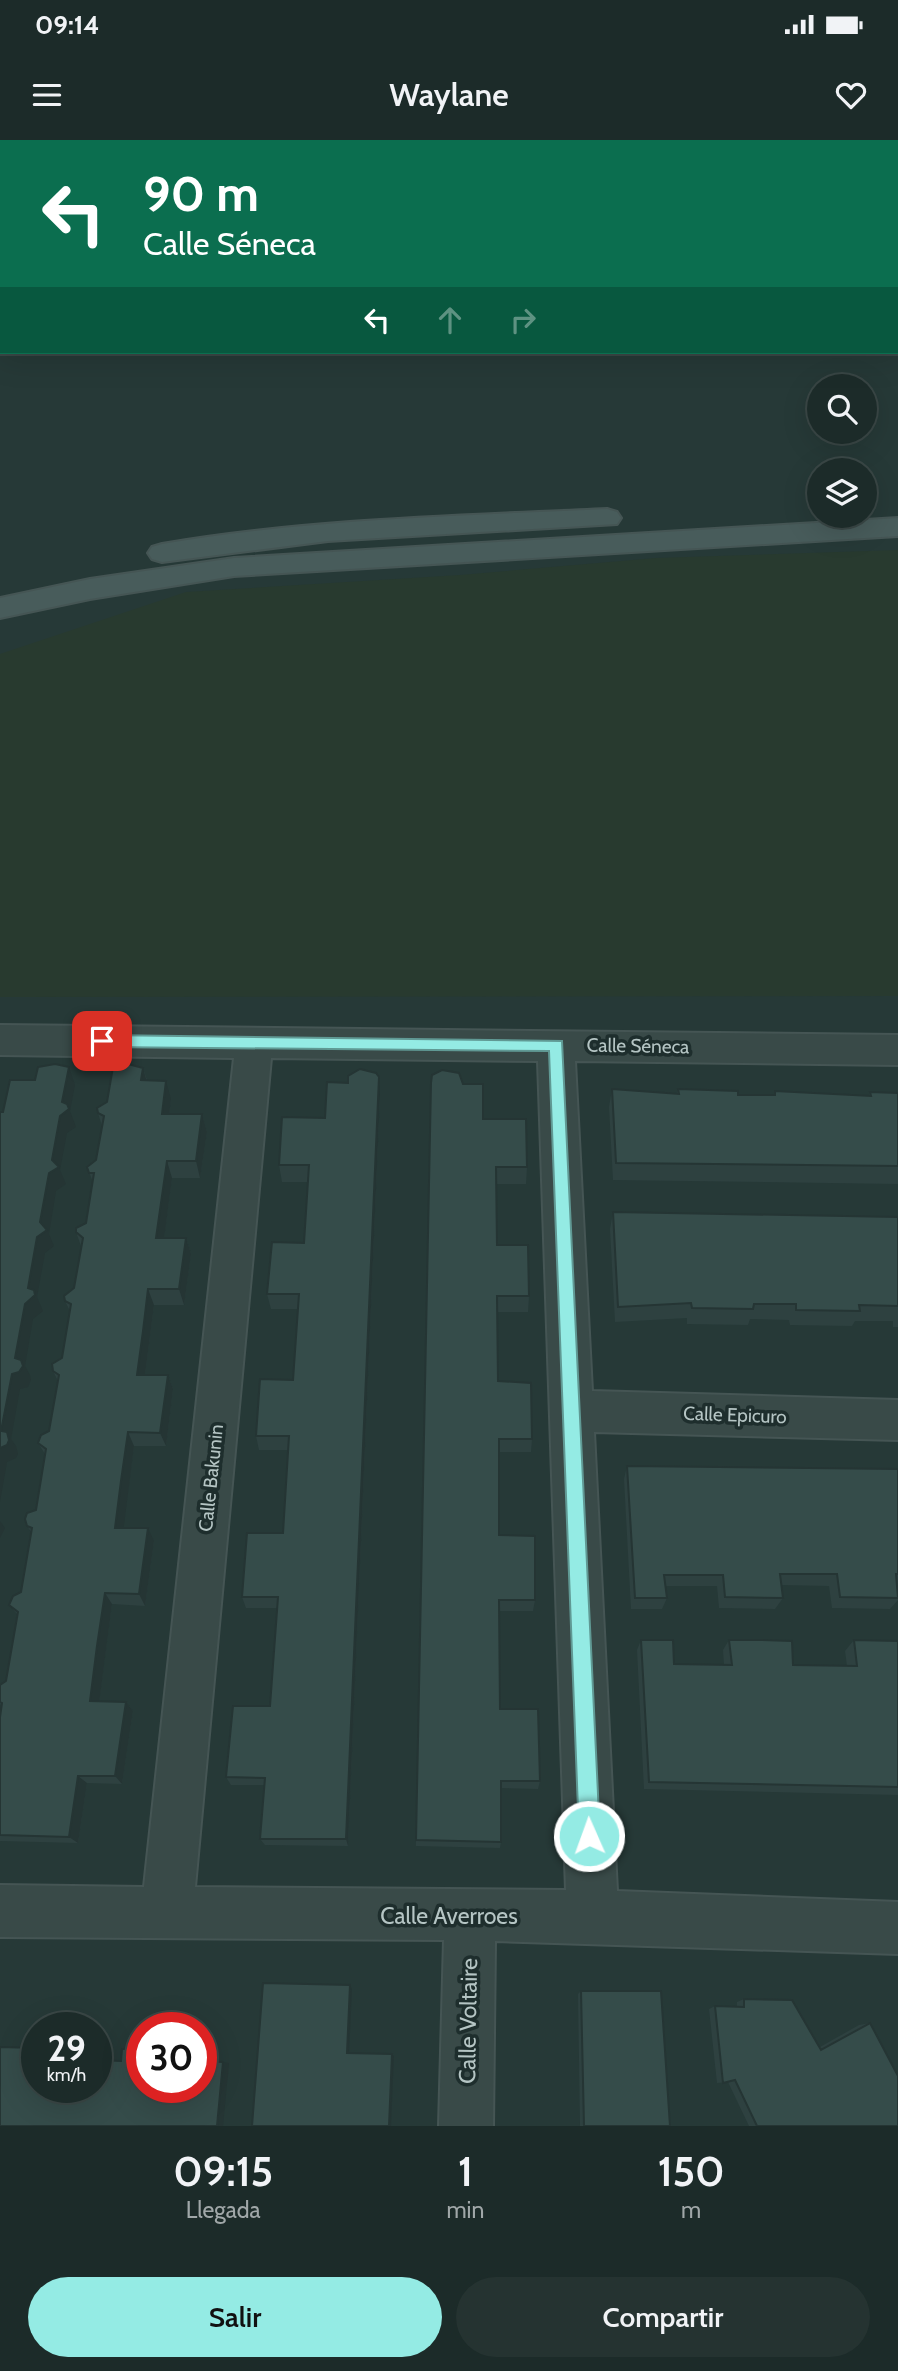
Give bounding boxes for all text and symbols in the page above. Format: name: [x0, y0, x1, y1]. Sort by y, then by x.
text: 09:14: [35, 9, 99, 41]
text: Waylane: [389, 75, 509, 114]
icon: menu: [28, 76, 66, 114]
icon: heart: [832, 76, 870, 114]
text: 90 m: [143, 164, 259, 223]
icon: left: [28, 168, 119, 259]
text: Calle Séneca: [143, 224, 316, 263]
icon: left: [358, 301, 396, 339]
icon: ahead: [431, 301, 469, 339]
icon: right: [504, 301, 542, 339]
map controls: [807, 374, 877, 528]
button: search: [807, 374, 877, 444]
button: layers: [807, 458, 877, 528]
pin: [72, 1011, 132, 1071]
icon: arrive: [83, 1022, 121, 1060]
street label: Calle Séneca: [586, 1034, 690, 1058]
street label: Calle Epicuro: [683, 1402, 787, 1428]
street label: Calle Bakunin: [194, 1423, 228, 1533]
position arrow: [552, 1799, 626, 1873]
street label: Calle Averroes: [380, 1902, 518, 1930]
street label: Calle Voltaire: [453, 1958, 483, 2084]
speed limit sign: 30: [126, 2012, 217, 2103]
text: 29: [47, 2027, 86, 2070]
text: km/h: [47, 2064, 86, 2086]
text: 09:15: [173, 2145, 273, 2197]
text: 1: [458, 2145, 473, 2197]
text: 150: [658, 2145, 725, 2197]
text: Llegada: [186, 2196, 261, 2224]
text: min: [446, 2196, 484, 2224]
text: m: [681, 2196, 701, 2224]
button: Salir: [28, 2277, 442, 2357]
button: Compartir: [456, 2277, 870, 2357]

